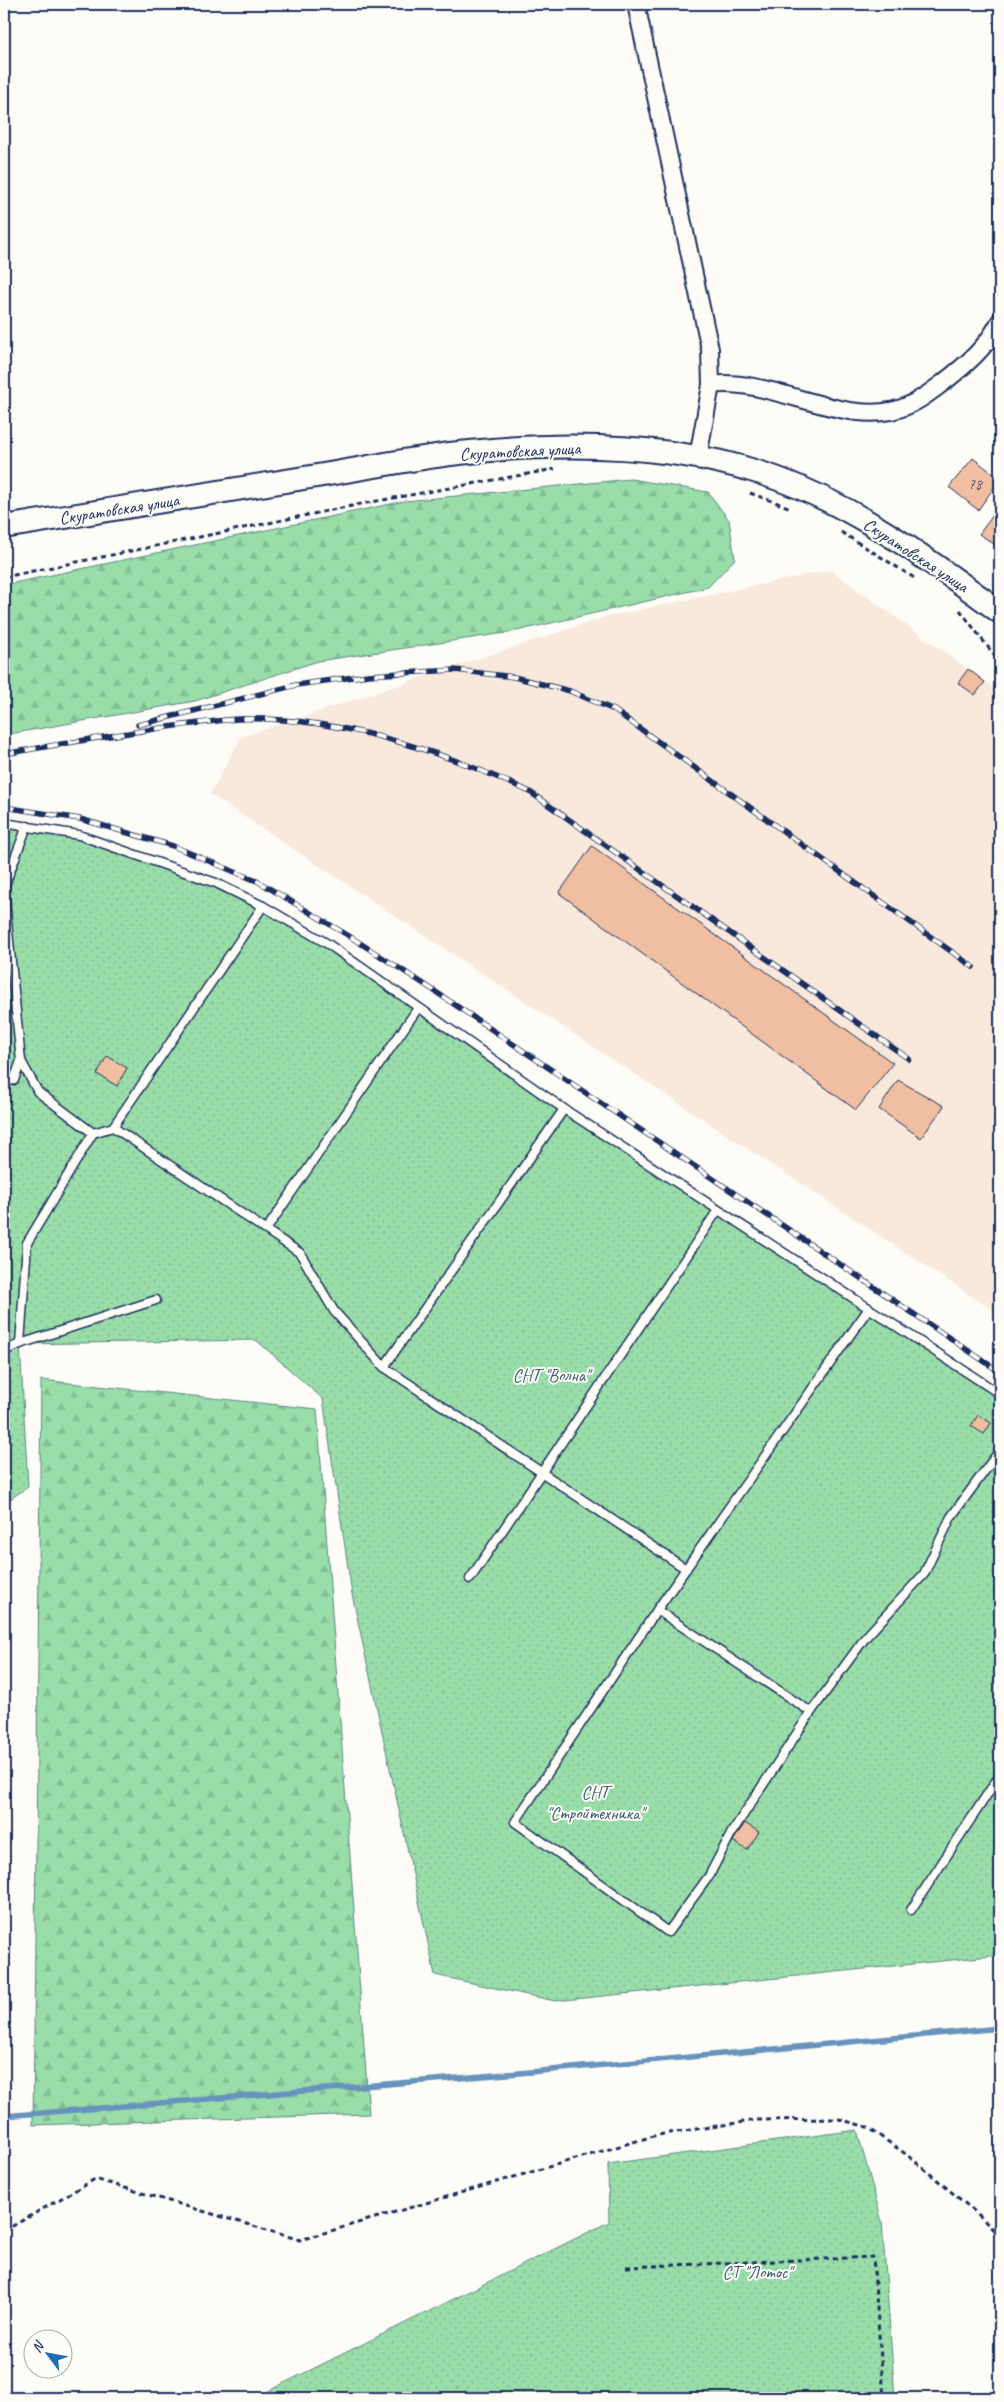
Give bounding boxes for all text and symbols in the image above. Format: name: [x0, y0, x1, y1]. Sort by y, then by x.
street label: Скуратовская улица: [459, 437, 583, 465]
house number: 78: [968, 475, 983, 494]
street label: Скуратовская улица: [58, 488, 182, 529]
street label: Скуратовская улица: [859, 513, 974, 598]
park label: СНТ "Волна": [513, 1364, 593, 1386]
park label: СНТ "Стройтехника": [546, 1781, 647, 1824]
park label: СТ "Лотос": [723, 2261, 795, 2283]
north arrow: [22, 2330, 72, 2380]
text: N: [28, 2337, 48, 2356]

